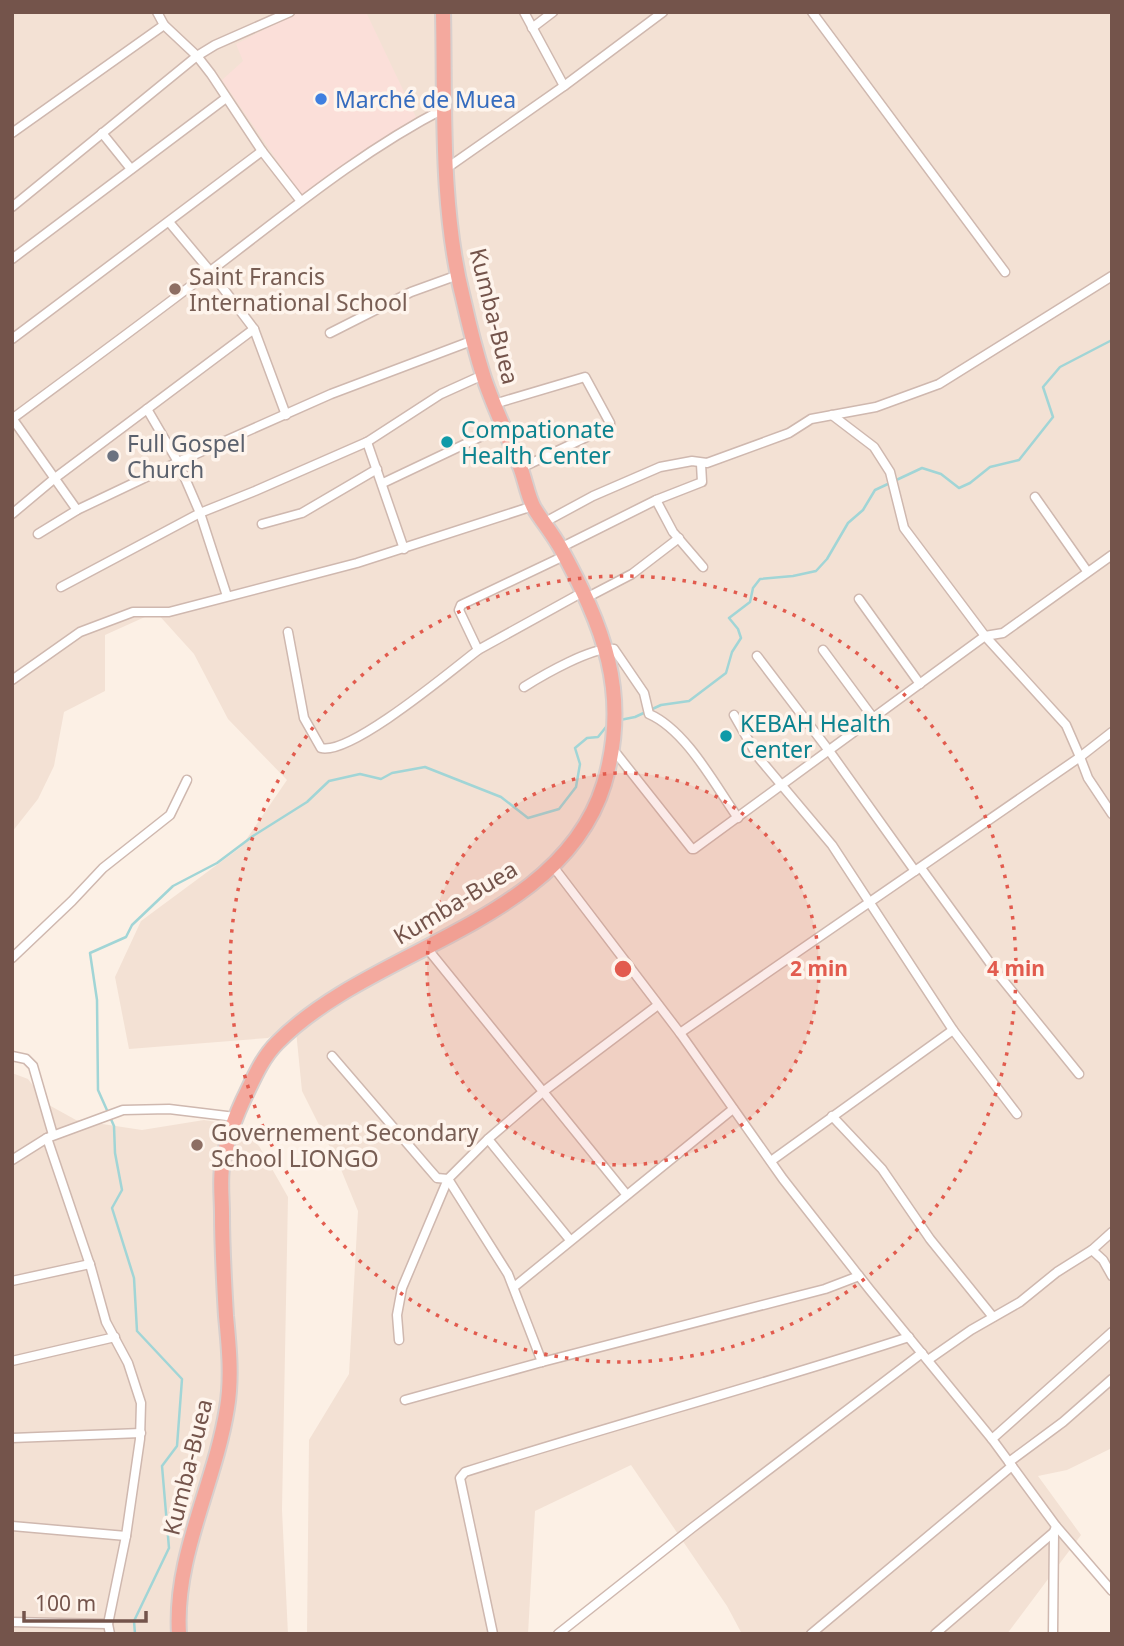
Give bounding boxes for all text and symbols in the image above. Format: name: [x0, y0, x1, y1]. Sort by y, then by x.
place label: Marché de Muea: [335, 83, 516, 115]
marker: Marché de Muea: [313, 91, 329, 107]
street label: Kumba-Buea: [463, 244, 527, 388]
place label: Saint Francis International School: [189, 260, 408, 318]
marker: Saint Francis International School: [167, 281, 183, 297]
place label: Compationate Health Center: [461, 413, 615, 471]
place label: Full Gospel Church: [127, 427, 246, 485]
marker: Compationate Health Center: [439, 434, 455, 450]
marker: Full Gospel Church: [105, 448, 121, 464]
place label: KEBAH Health Center: [740, 707, 891, 765]
marker: KEBAH Health Center: [718, 728, 734, 744]
street label: Kumba-Buea: [387, 852, 523, 952]
text: 2 min: [790, 954, 848, 982]
text: 4 min: [987, 954, 1045, 982]
centre of rings: [611, 957, 635, 981]
place label: Governement Secondary School LIONGO: [211, 1116, 479, 1174]
marker: Governement Secondary School LIONGO: [189, 1137, 205, 1153]
street label: Kumba-Buea: [155, 1395, 219, 1539]
scale bar: [24, 1580, 147, 1624]
text: 100 m: [35, 1589, 96, 1617]

